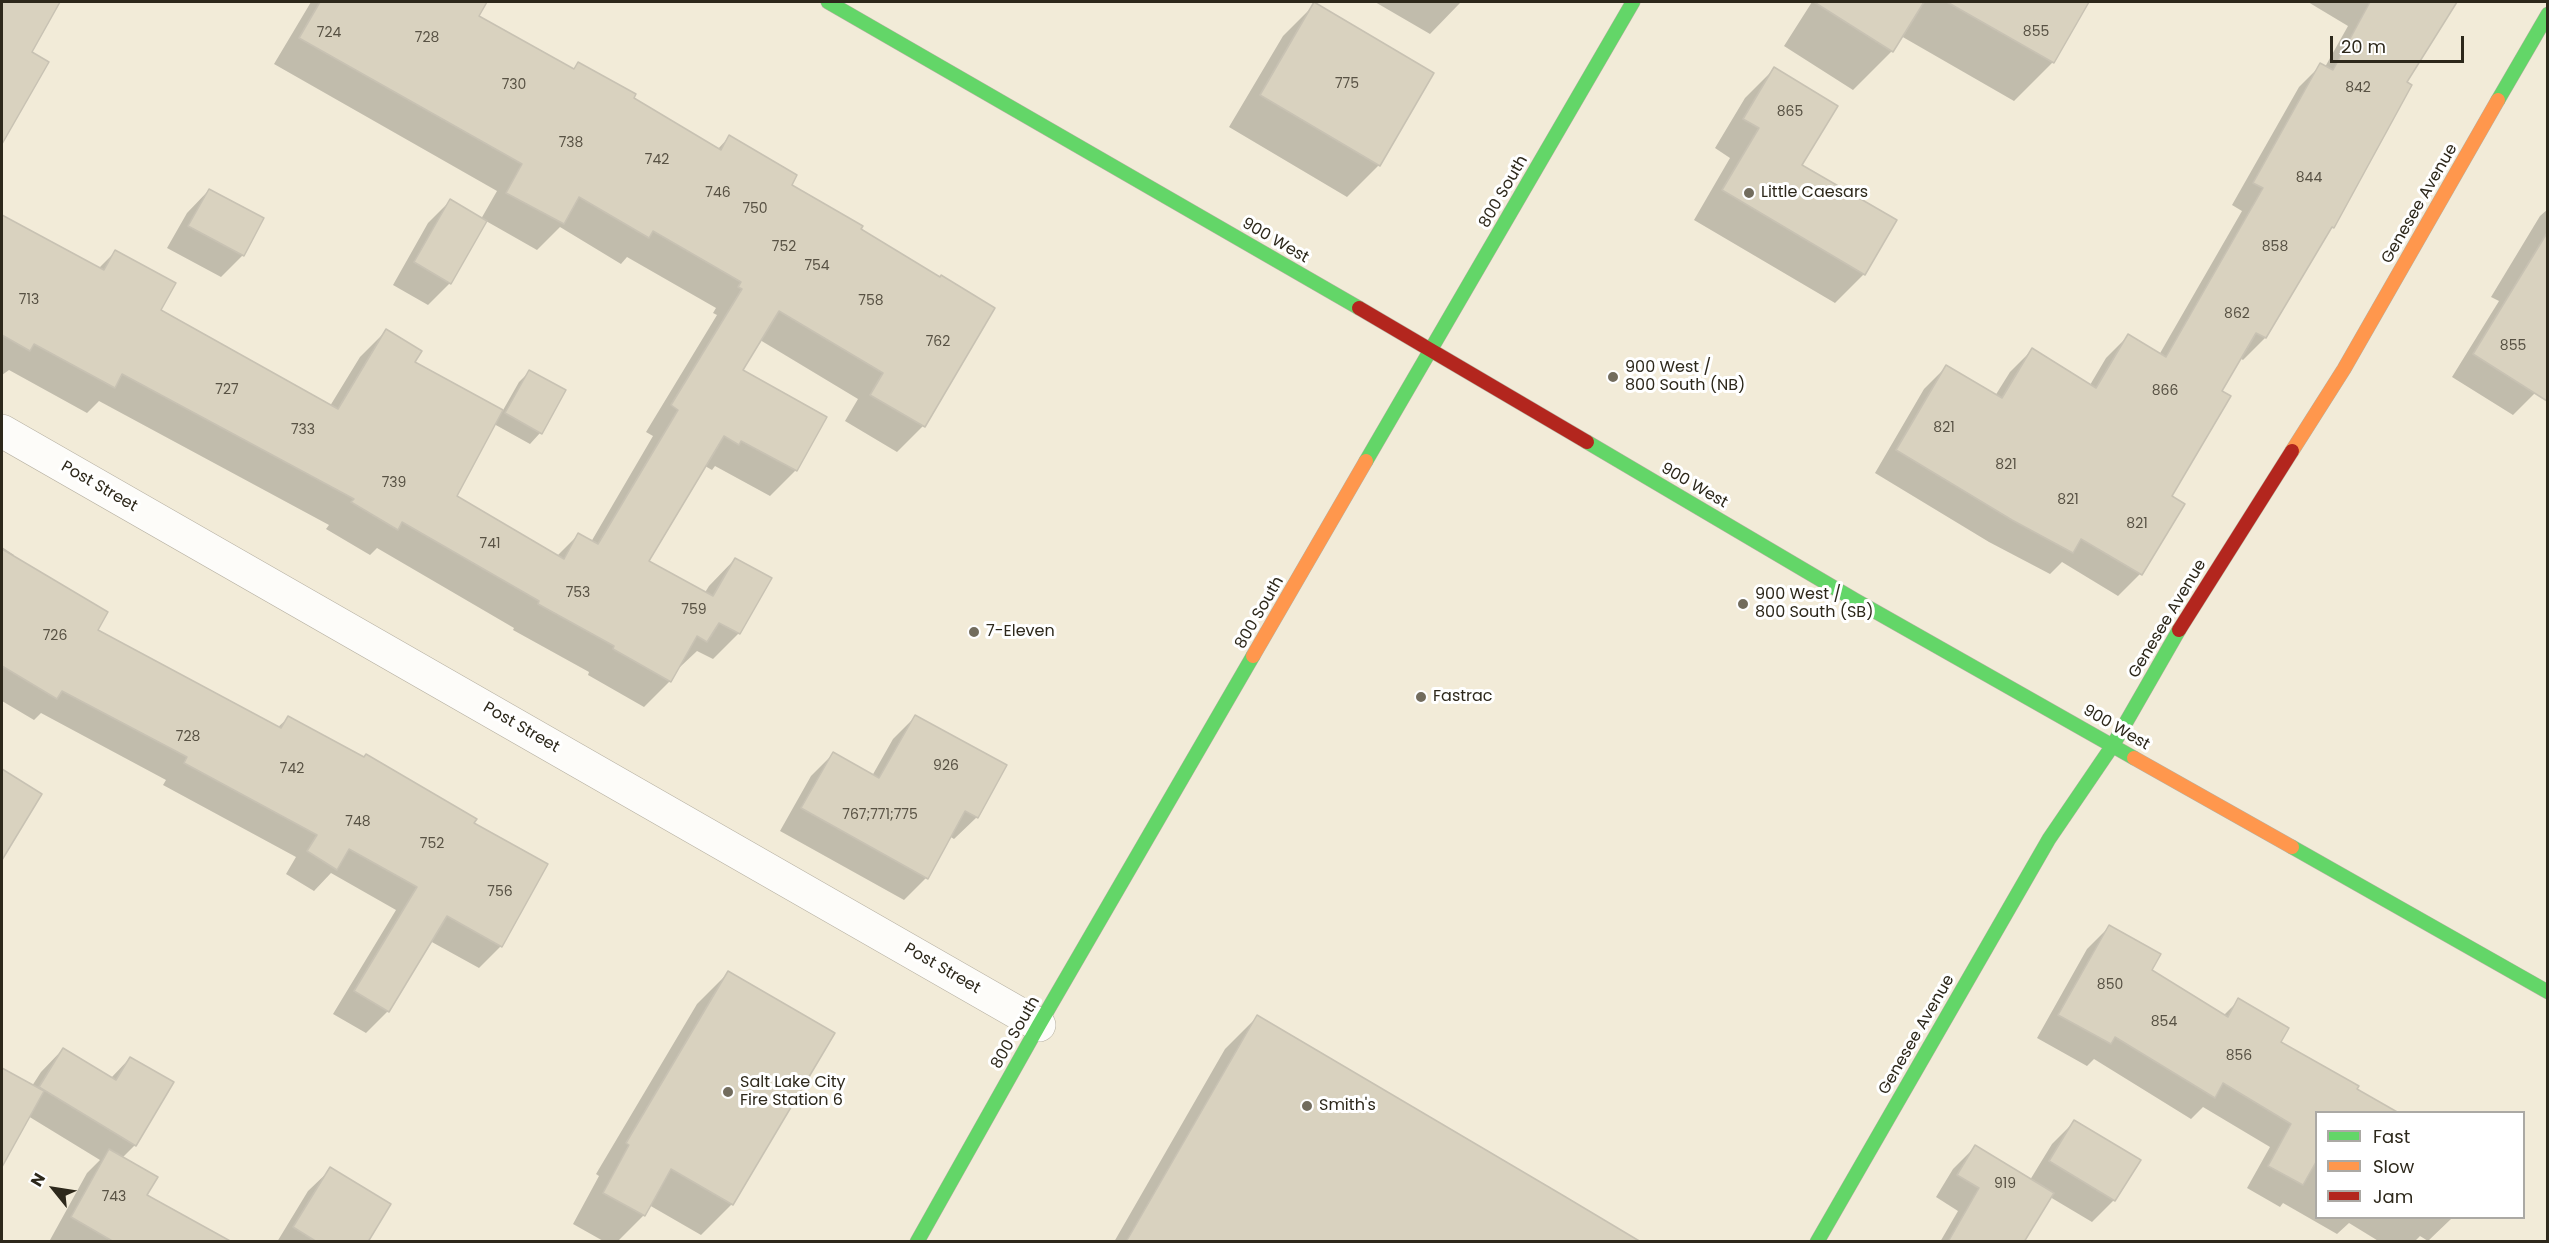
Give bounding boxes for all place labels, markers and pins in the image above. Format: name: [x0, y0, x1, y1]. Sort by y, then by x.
place label: Little Caesars: [1761, 183, 1868, 203]
marker: Little Caesars: [1742, 186, 1756, 200]
place label: 900 West / 800 South (NB): [1625, 358, 1745, 396]
marker: 900 West / 800 South (NB): [1606, 370, 1620, 384]
place label: 900 West / 800 South (SB): [1755, 585, 1873, 623]
marker: 900 West / 800 South (SB): [1736, 597, 1750, 611]
place label: 7-Eleven: [986, 622, 1055, 642]
marker: 7-Eleven: [967, 625, 981, 639]
place label: Fastrac: [1433, 687, 1493, 707]
marker: Fastrac: [1414, 690, 1428, 704]
place label: Salt Lake City Fire Station 6: [740, 1073, 846, 1111]
marker: Salt Lake City Fire Station 6: [721, 1085, 735, 1099]
place label: Smith's: [1319, 1096, 1376, 1116]
marker: Smith's: [1300, 1099, 1314, 1113]

